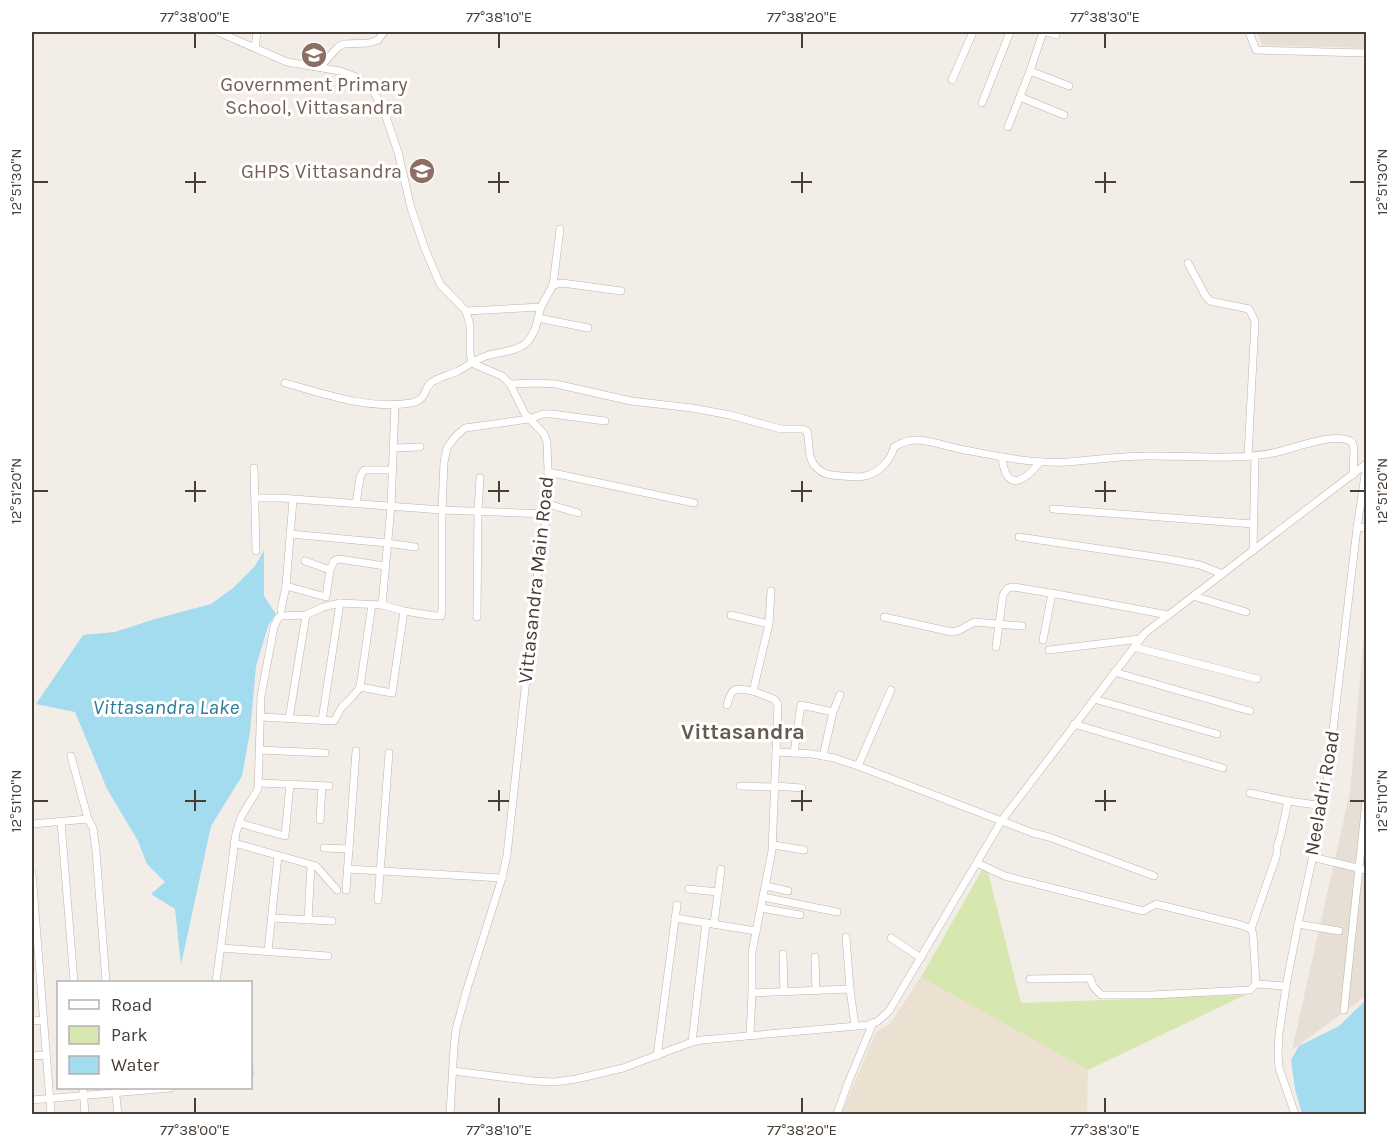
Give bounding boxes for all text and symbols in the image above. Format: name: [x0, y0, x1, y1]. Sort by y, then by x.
text: 77°38'00"E: [160, 8, 230, 26]
text: 77°38'10"E: [466, 8, 532, 26]
text: 77°38'20"E: [767, 8, 837, 26]
text: 77°38'30"E: [1070, 8, 1140, 26]
school or university icon: Government Primary School, Vittasandra: [299, 40, 329, 70]
place label: Government Primary School, Vittasandra: [220, 73, 408, 119]
text: 12°51'30"N: [7, 149, 25, 215]
text: 12°51'30"N: [1373, 149, 1391, 215]
school or university icon: GHPS Vittasandra: [407, 156, 437, 186]
place label: GHPS Vittasandra: [241, 160, 402, 183]
text: 12°51'20"N: [7, 458, 25, 524]
text: 12°51'20"N: [1373, 458, 1391, 524]
street label: Vittasandra Main Road: [514, 475, 558, 685]
water label: Vittasandra Lake: [93, 695, 239, 719]
district label: Vittasandra: [681, 719, 805, 745]
street label: Neeladri Road: [1300, 729, 1344, 857]
text: 12°51'10"N: [7, 770, 25, 832]
text: 12°51'10"N: [1373, 770, 1391, 832]
legend: [57, 981, 252, 1089]
text: Road: [111, 994, 152, 1016]
text: Park: [111, 1024, 148, 1046]
text: Water: [111, 1054, 159, 1076]
text: 77°38'00"E: [160, 1121, 230, 1139]
text: 77°38'10"E: [466, 1121, 532, 1139]
text: 77°38'20"E: [767, 1121, 837, 1139]
text: 77°38'30"E: [1070, 1121, 1140, 1139]

